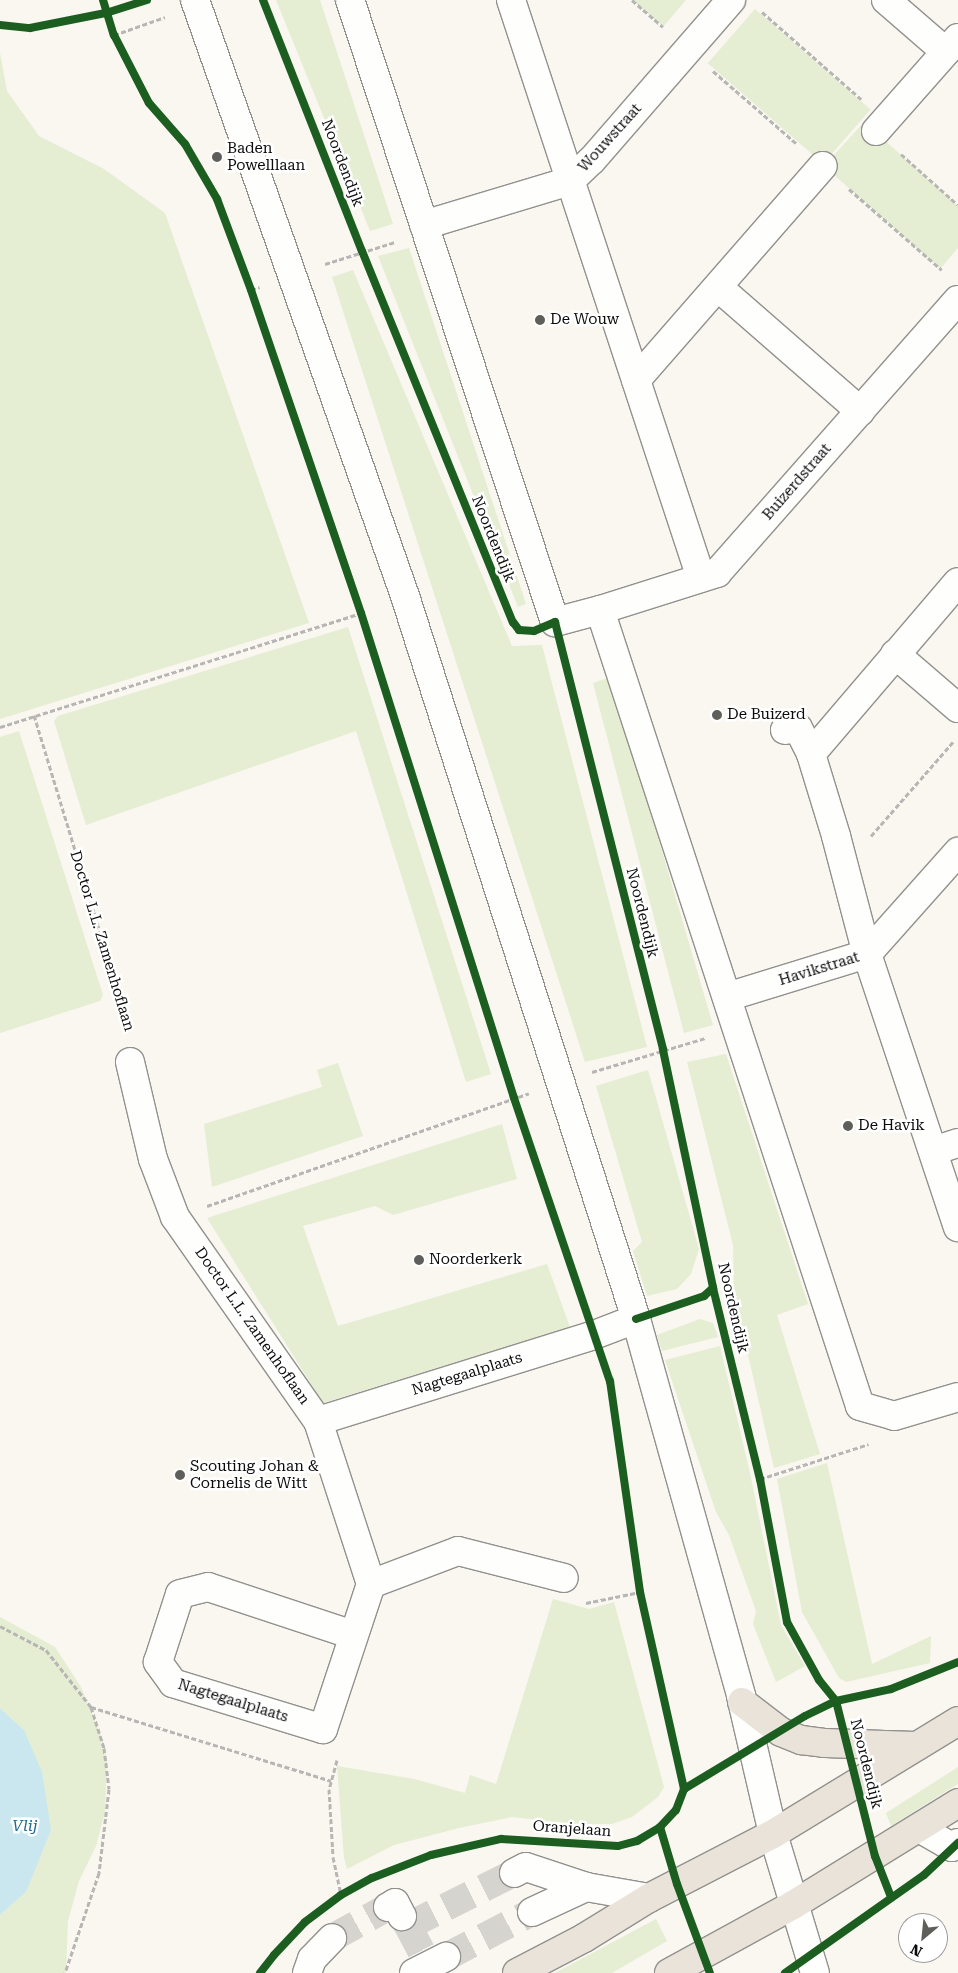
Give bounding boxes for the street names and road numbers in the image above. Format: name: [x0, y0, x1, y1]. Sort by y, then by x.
street label: Wouwstraat: [575, 100, 645, 176]
street label: Noordendijk: [317, 117, 367, 209]
street label: Buizerdstraat: [759, 440, 835, 524]
street label: Noordendijk: [467, 493, 519, 585]
street label: Doctor L.L. Zamenhoflaan: [66, 849, 138, 1033]
street label: Noordendijk: [622, 866, 662, 960]
street label: Havikstraat: [777, 948, 861, 990]
street label: Doctor L.L. Zamenhoflaan: [191, 1244, 313, 1408]
street label: Noordendijk: [714, 1261, 752, 1355]
street label: Nagtegaalplaats: [410, 1349, 524, 1399]
street label: Nagtegaalplaats: [176, 1676, 290, 1726]
street label: Noordendijk: [846, 1717, 886, 1811]
street label: Oranjelaan: [532, 1817, 612, 1841]

